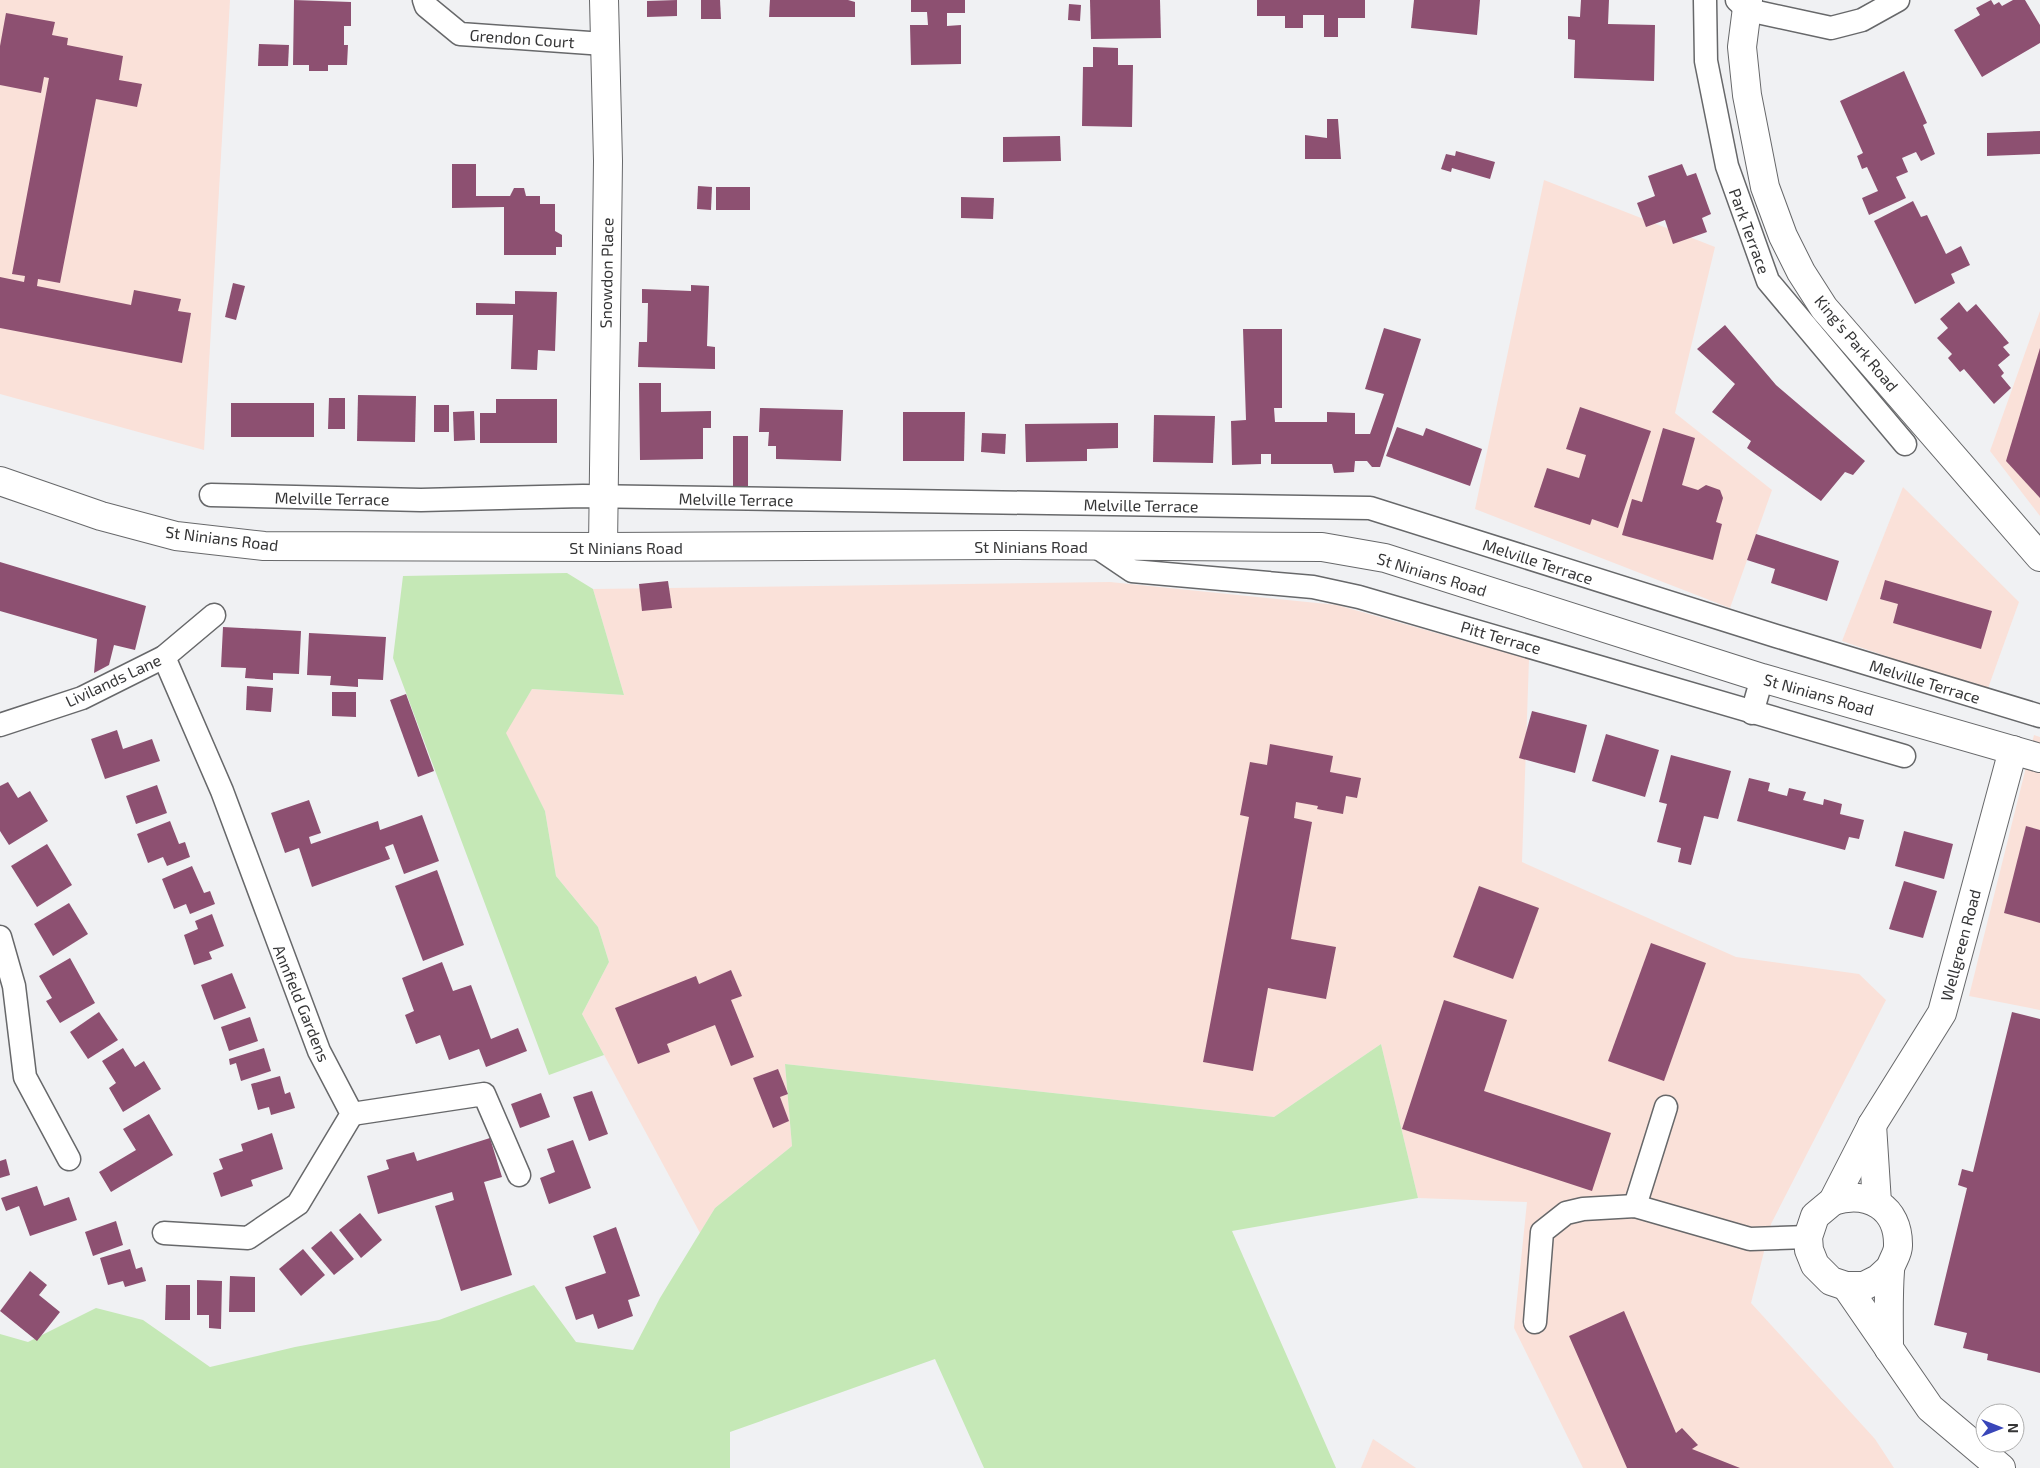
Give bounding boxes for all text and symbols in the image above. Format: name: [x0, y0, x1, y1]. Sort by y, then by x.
street label: Grendon Court: [469, 25, 575, 51]
street label: Park Terrace: [1726, 186, 1774, 276]
street label: Snowdon Place: [596, 217, 616, 329]
street label: King's Park Road: [1811, 291, 1903, 395]
street label: Melville Terrace: [274, 487, 390, 509]
street label: Melville Terrace: [678, 488, 794, 510]
street label: Melville Terrace: [1083, 494, 1199, 516]
street label: St Ninians Road: [164, 522, 280, 554]
street label: Melville Terrace: [1480, 534, 1596, 588]
street label: St Ninians Road: [974, 537, 1088, 556]
street label: St Ninians Road: [569, 538, 683, 557]
street label: St Ninians Road: [1375, 548, 1489, 600]
street label: Pitt Terrace: [1459, 616, 1543, 658]
street label: Livilands Lane: [62, 650, 164, 710]
street label: Melville Terrace: [1867, 655, 1983, 707]
street label: St Ninians Road: [1762, 669, 1876, 719]
street label: Wellgreen Road: [1936, 887, 1984, 1003]
street label: Annfield Gardens: [270, 942, 334, 1064]
north arrow: [1975, 1403, 2025, 1453]
text: N: [2005, 1423, 2022, 1433]

